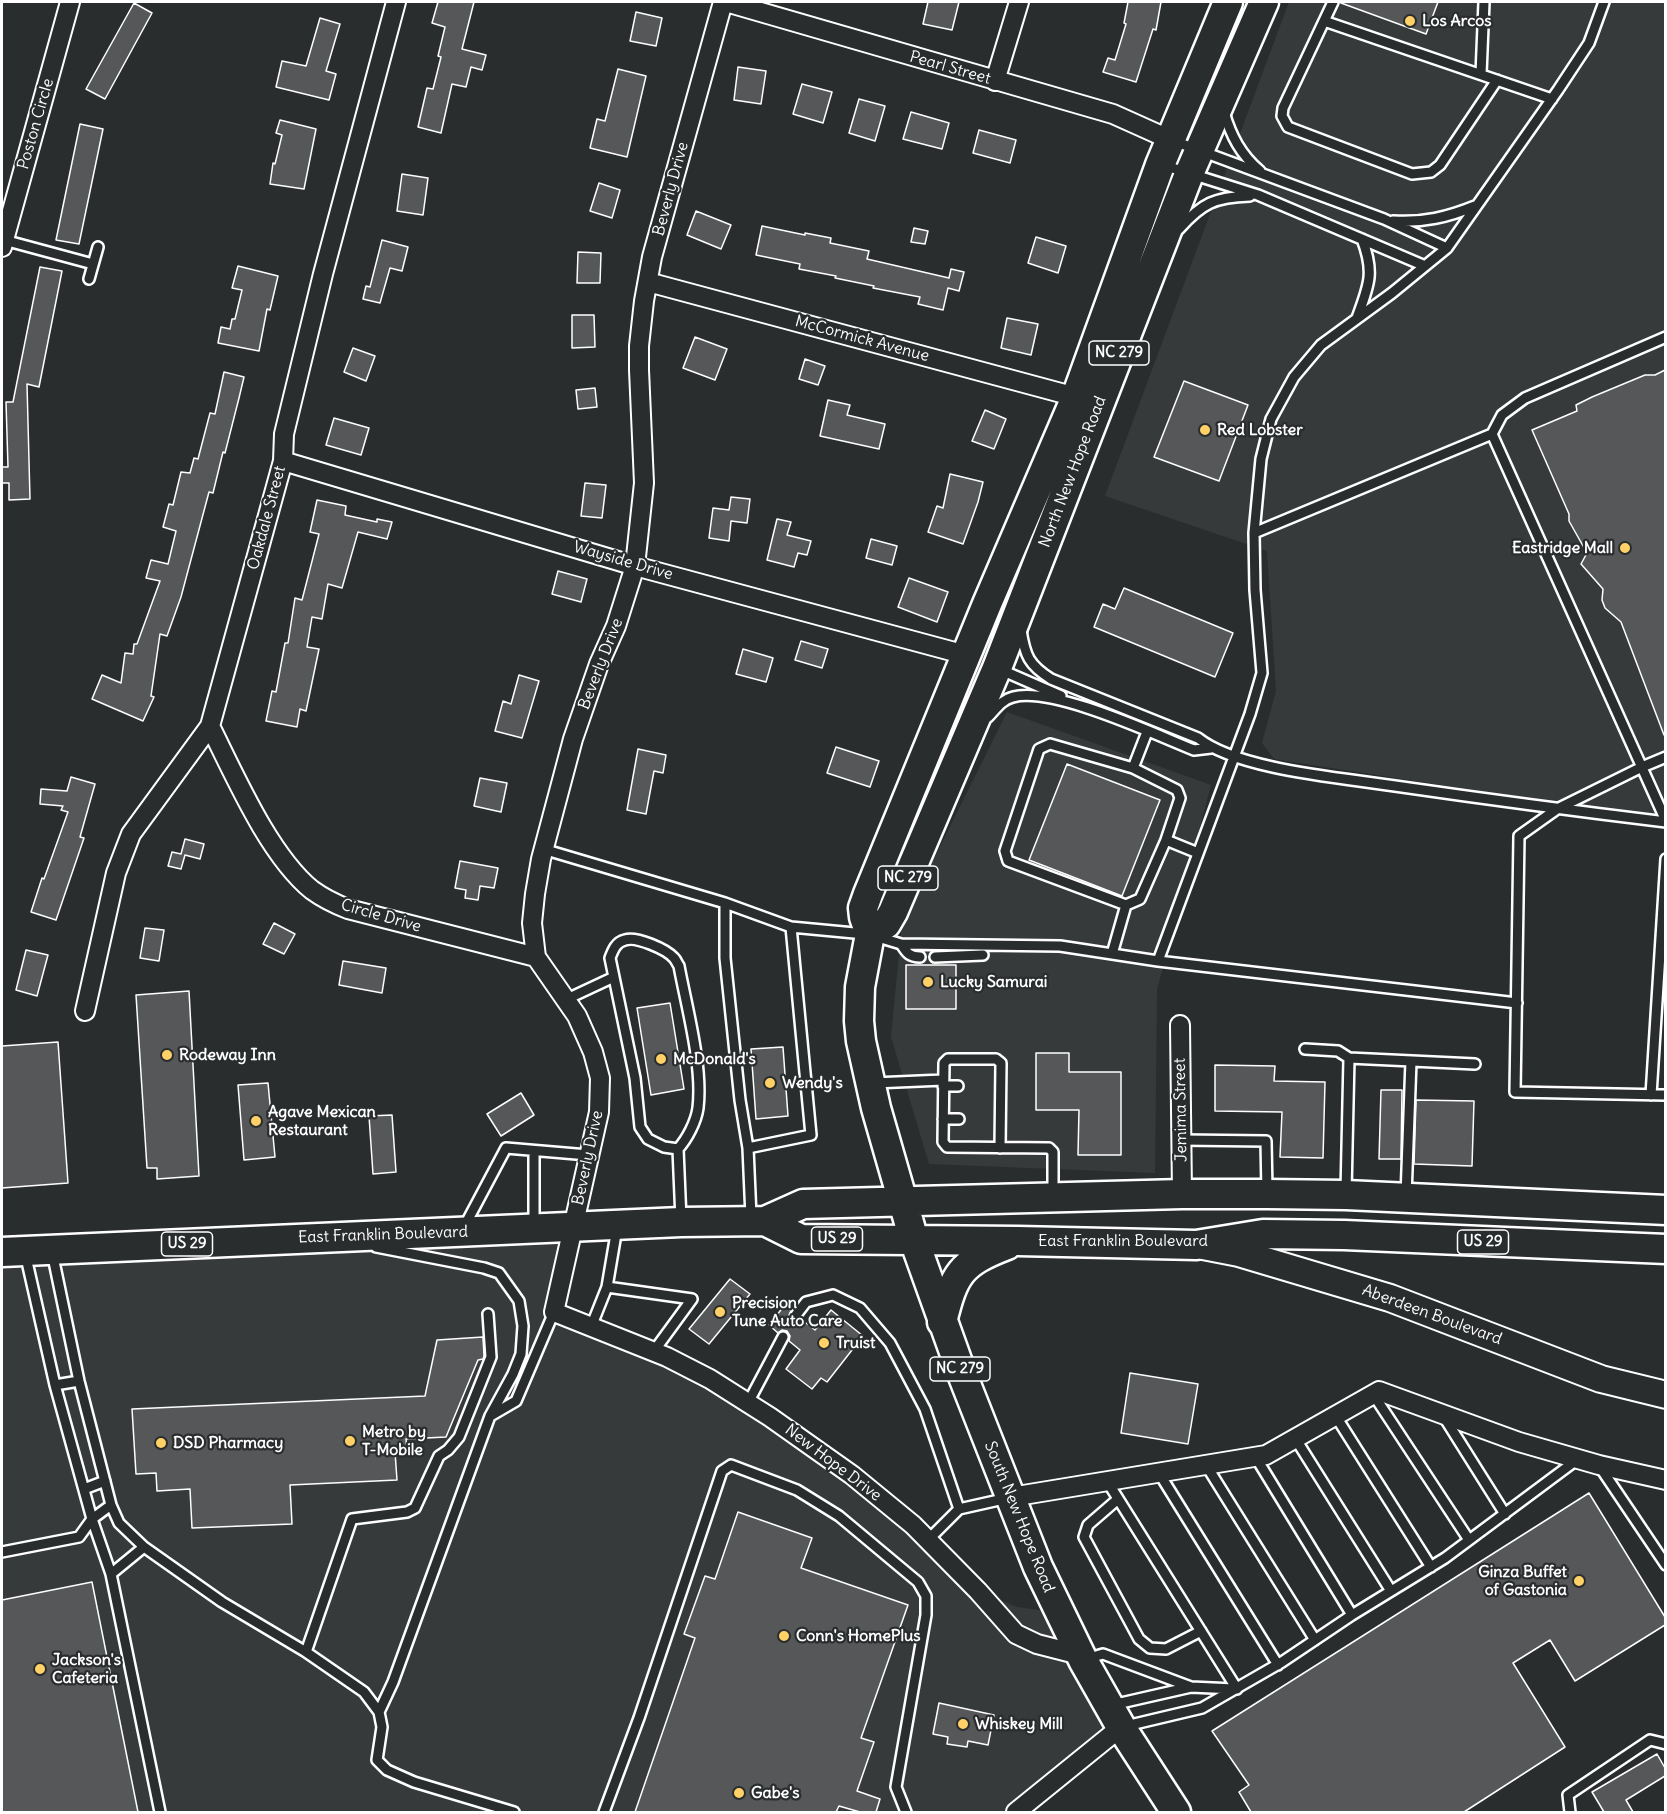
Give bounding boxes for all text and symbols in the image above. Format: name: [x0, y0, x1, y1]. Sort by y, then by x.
place label: Los Arcos: [1422, 11, 1492, 31]
marker: Los Arcos: [1403, 14, 1417, 28]
street label: Pearl Street: [907, 47, 993, 89]
street label: Poston Circle: [14, 76, 58, 172]
street label: Beverly Drive: [649, 140, 693, 238]
street label: McCormick Avenue: [793, 312, 931, 366]
road number: NC 279: [1089, 341, 1149, 365]
street label: North New Hope Road: [1035, 394, 1111, 550]
place label: Red Lobster: [1217, 420, 1303, 440]
marker: Red Lobster: [1198, 423, 1212, 437]
street label: Oakdale Street: [244, 464, 290, 572]
street label: Wayside Drive: [571, 538, 675, 584]
place label: Eastridge Mall: [1512, 538, 1613, 558]
marker: Eastridge Mall: [1618, 541, 1632, 555]
street label: Beverly Drive: [575, 616, 627, 712]
road number: NC 279: [878, 866, 938, 890]
street label: Circle Drive: [339, 895, 423, 937]
place label: Lucky Samurai: [940, 972, 1047, 992]
marker: Lucky Samurai: [921, 975, 935, 989]
place label: Rodeway Inn: [179, 1045, 276, 1065]
marker: Rodeway Inn: [160, 1048, 174, 1062]
place label: McDonald's: [673, 1049, 756, 1069]
marker: McDonald's: [654, 1052, 668, 1066]
street label: Jemima Street: [1170, 1058, 1192, 1162]
place label: Wendy's: [782, 1073, 843, 1093]
marker: Wendy's: [763, 1076, 777, 1090]
place label: Agave Mexican Restaurant: [268, 1102, 376, 1140]
street label: Beverly Drive: [569, 1109, 607, 1207]
marker: Agave Mexican Restaurant: [249, 1114, 263, 1128]
street label: East Franklin Boulevard: [298, 1222, 468, 1248]
road number: US 29: [812, 1227, 862, 1251]
road number: US 29: [1458, 1230, 1508, 1254]
street label: East Franklin Boulevard: [1038, 1231, 1208, 1251]
road number: US 29: [162, 1232, 213, 1256]
street label: Aberdeen Boulevard: [1359, 1281, 1505, 1349]
place label: Precision Tune Auto Care: [732, 1293, 842, 1331]
marker: Precision Tune Auto Care: [713, 1305, 727, 1319]
place label: Truist: [836, 1333, 875, 1353]
marker: Truist: [817, 1336, 831, 1350]
road number: NC 279: [930, 1357, 990, 1381]
street label: New Hope Drive: [781, 1420, 885, 1506]
place label: Metro by T-Mobile: [362, 1422, 426, 1460]
place label: DSD Pharmacy: [173, 1433, 283, 1453]
marker: Metro by T-Mobile: [343, 1434, 357, 1448]
marker: DSD Pharmacy: [154, 1436, 168, 1450]
street label: South New Hope Road: [980, 1439, 1058, 1595]
place label: Ginza Buffet of Gastonia: [1478, 1562, 1567, 1600]
marker: Ginza Buffet of Gastonia: [1572, 1574, 1586, 1588]
place label: Conn's HomePlus: [796, 1626, 921, 1646]
marker: Conn's HomePlus: [777, 1629, 791, 1643]
place label: Jackson's Cafeteria: [52, 1650, 121, 1688]
marker: Jackson's Cafeteria: [33, 1662, 47, 1676]
place label: Whiskey Mill: [975, 1714, 1063, 1734]
marker: Whiskey Mill: [956, 1717, 970, 1731]
place label: Gabe's: [751, 1783, 799, 1803]
marker: Gabe's: [732, 1786, 746, 1800]

